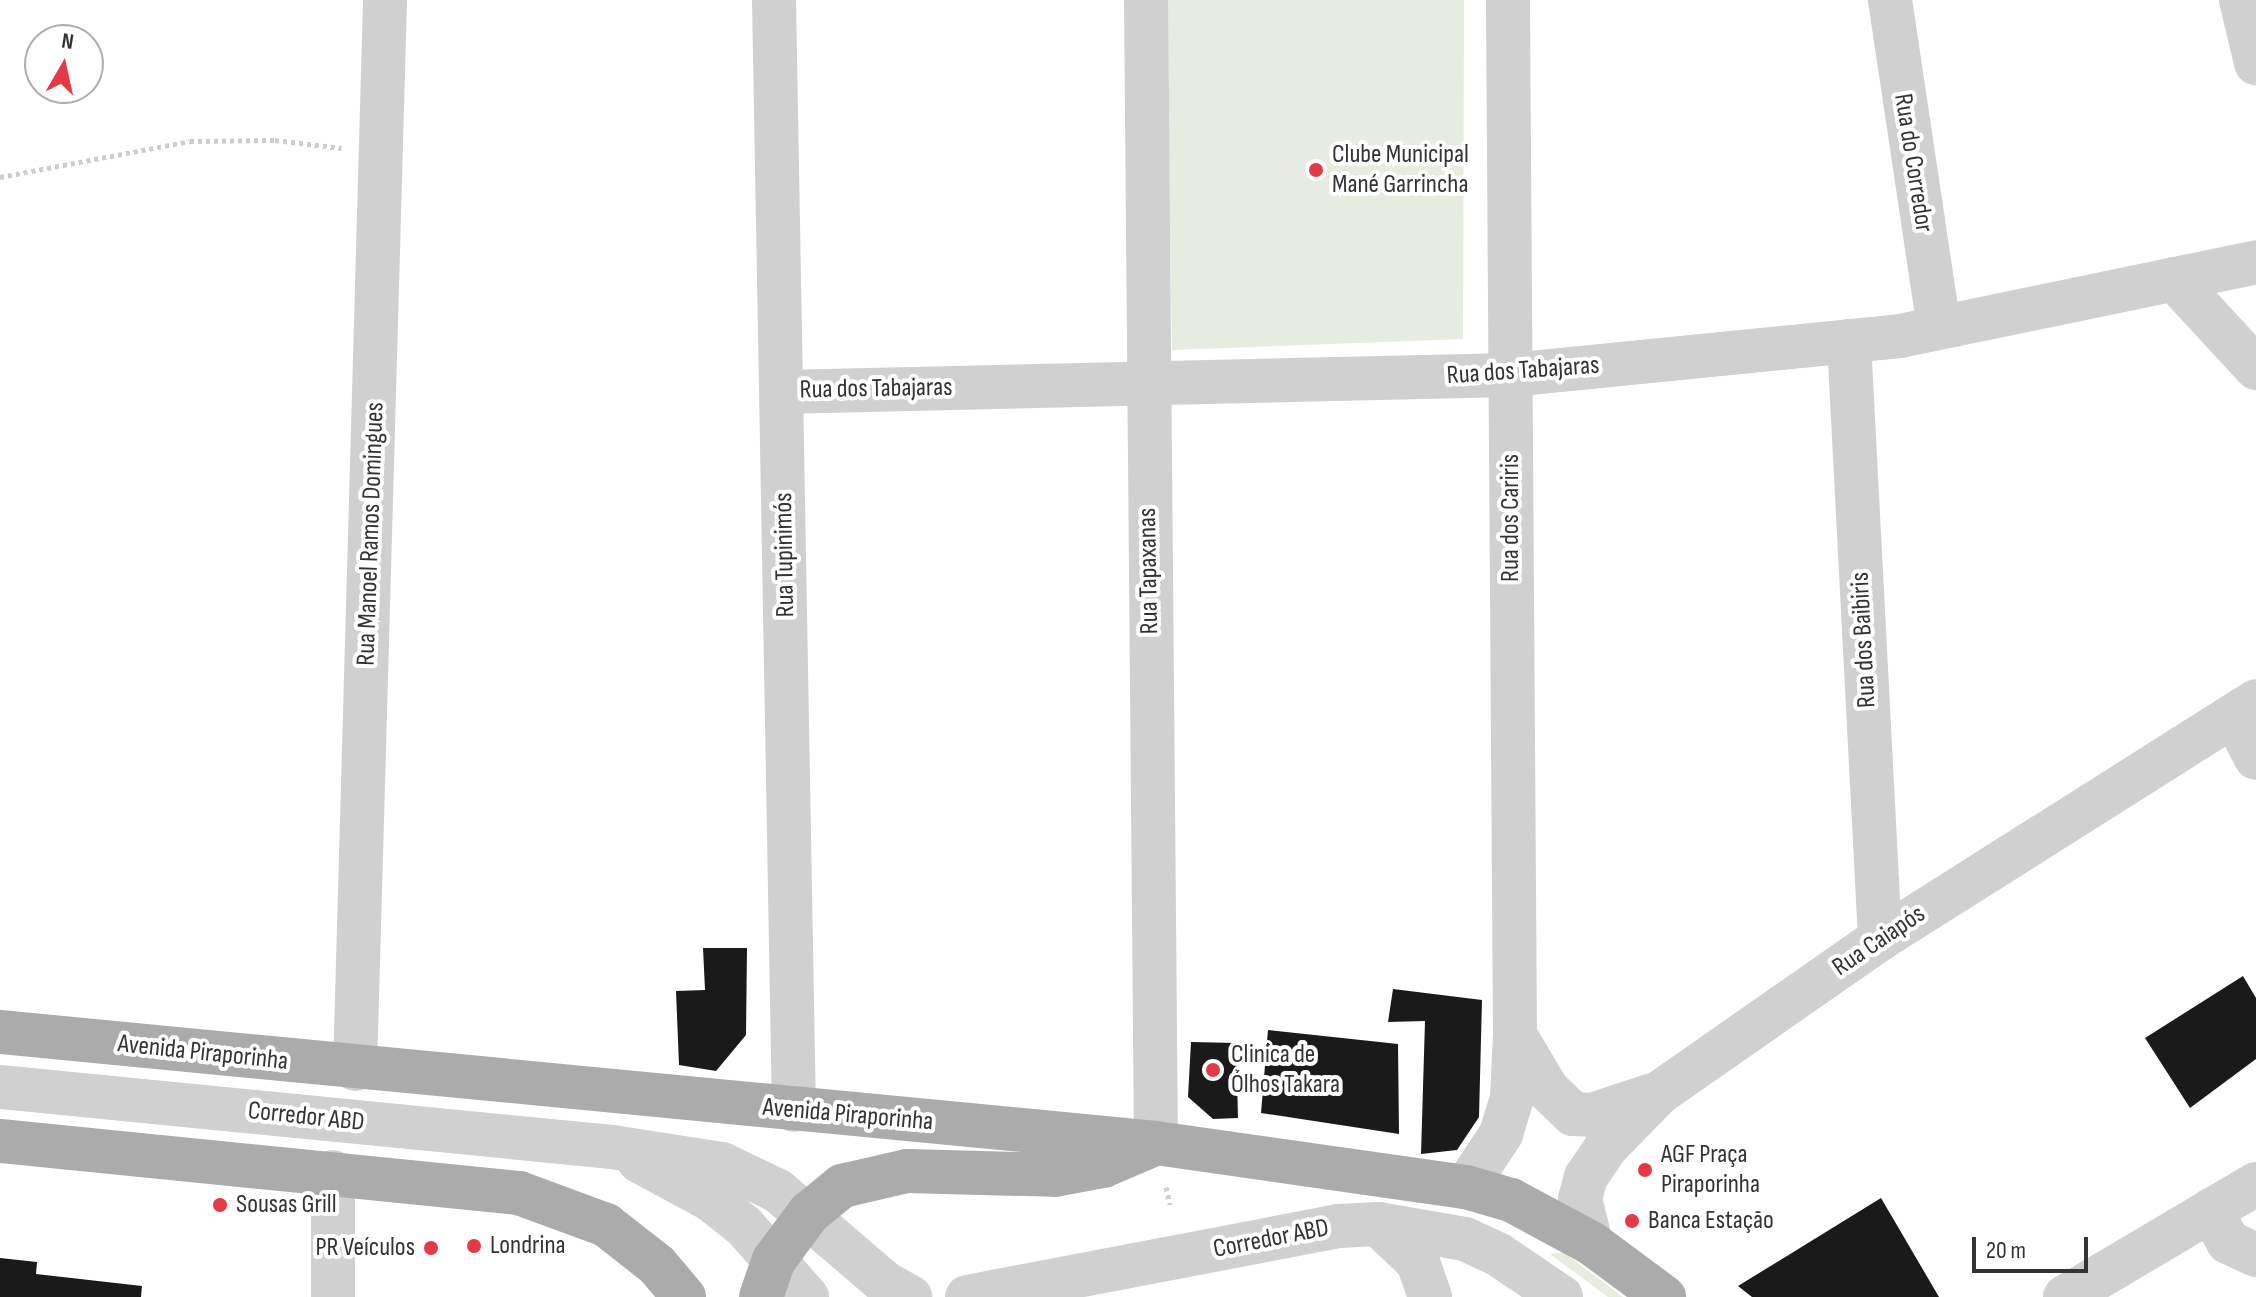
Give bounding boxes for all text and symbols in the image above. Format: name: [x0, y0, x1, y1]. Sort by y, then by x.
north arrow: [24, 24, 104, 104]
text: N: [60, 28, 75, 56]
street label: Rua do Corredor: [1887, 91, 1939, 235]
place label: Clube Municipal Mané Garrincha: [1332, 139, 1469, 200]
marker: Clube Municipal Mané Garrincha: [1307, 161, 1325, 179]
street label: Rua dos Tabajaras: [1446, 350, 1600, 392]
street label: Rua dos Tabajaras: [799, 372, 953, 406]
street label: Rua Manoel Ramos Domingues: [351, 402, 391, 666]
street label: Rua dos Cariris: [1495, 454, 1527, 582]
street label: Rua Tupinimós: [768, 492, 802, 618]
street label: Rua Tapaxanas: [1132, 507, 1166, 635]
street label: Rua dos Baibiris: [1845, 571, 1883, 709]
street label: Rua Caiapós: [1827, 899, 1931, 983]
street label: Avenida Piraporinha: [116, 1029, 290, 1077]
place label: Clinica de Ólhos Takara: [1231, 1039, 1340, 1100]
marker: Clinica de Ólhos Takara: [1202, 1059, 1224, 1081]
street label: Avenida Piraporinha: [761, 1092, 935, 1138]
street label: Corredor ABD: [246, 1095, 366, 1139]
place label: AGF Praça Piraporinha: [1661, 1139, 1760, 1200]
marker: AGF Praça Piraporinha: [1636, 1161, 1654, 1179]
place label: Sousas Grill: [236, 1189, 336, 1221]
marker: Sousas Grill: [211, 1196, 229, 1214]
place label: Banca Estação: [1648, 1205, 1774, 1237]
marker: Banca Estação: [1623, 1212, 1641, 1230]
street label: Corredor ABD: [1211, 1213, 1331, 1265]
scale bar: [1976, 1221, 2092, 1271]
place label: Londrina: [490, 1230, 566, 1262]
place label: PR Veículos: [315, 1232, 415, 1264]
text: 20 m: [1986, 1236, 2026, 1265]
marker: Londrina: [465, 1237, 483, 1255]
marker: PR Veículos: [422, 1239, 440, 1257]

